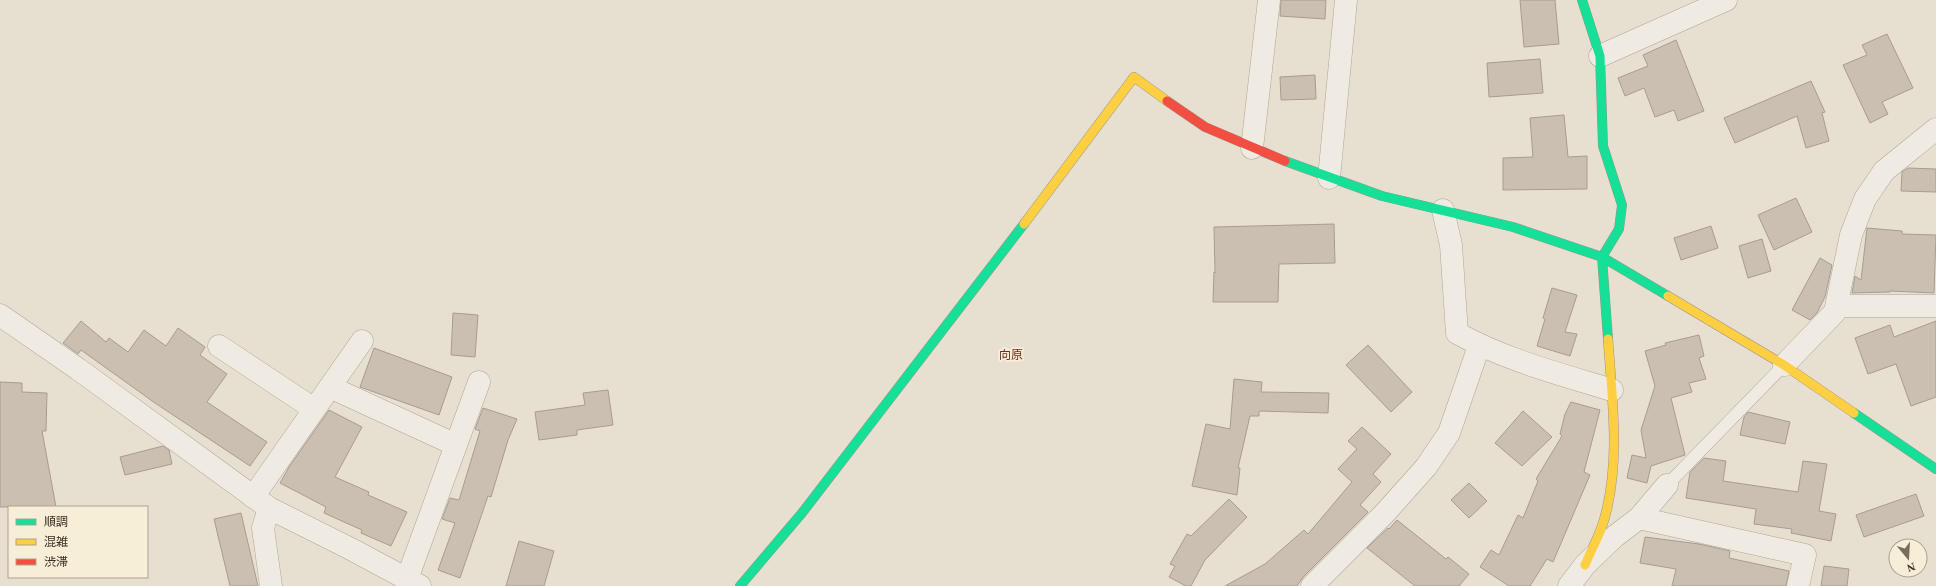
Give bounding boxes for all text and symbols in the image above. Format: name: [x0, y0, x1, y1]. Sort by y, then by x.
district label: 向原: [999, 348, 1023, 362]
legend: [8, 506, 148, 578]
text: 順調: [44, 515, 68, 529]
text: 混雑: [44, 535, 68, 549]
north arrow: [1888, 538, 1928, 578]
text: 渋滞: [44, 555, 68, 569]
text: N: [1905, 561, 1917, 574]

